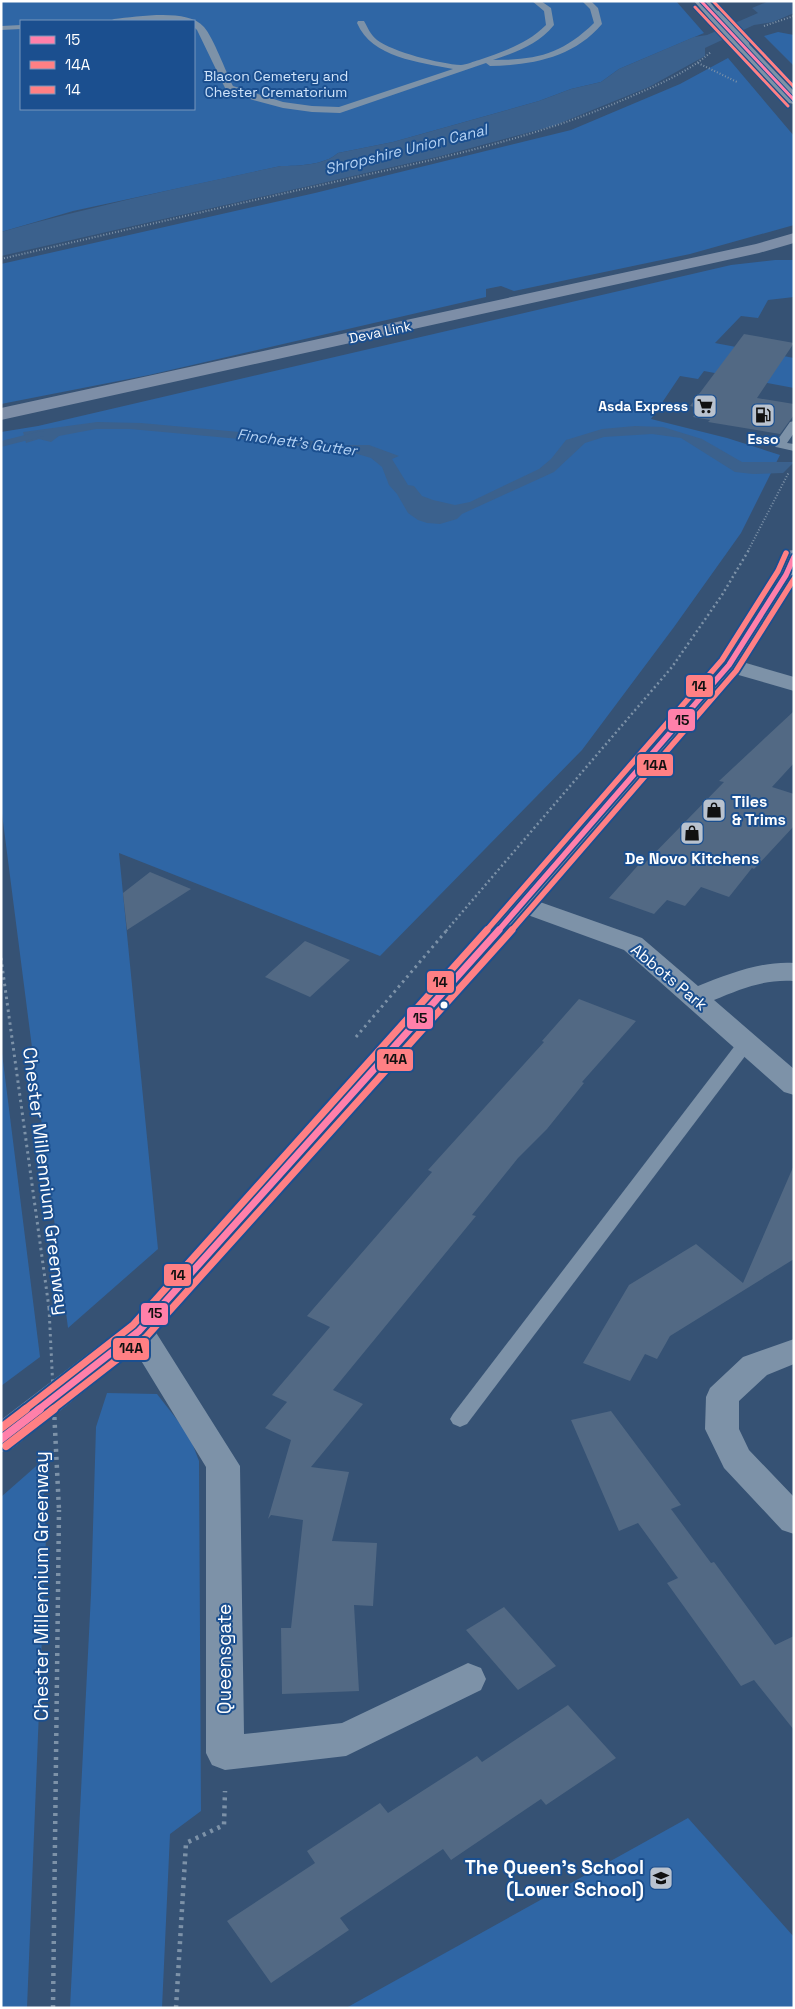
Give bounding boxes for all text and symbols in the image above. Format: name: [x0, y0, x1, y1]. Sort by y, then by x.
legend: [20, 20, 195, 110]
text: 15: [65, 30, 80, 49]
text: 14A: [65, 55, 91, 74]
park label: Blacon Cemetery and Chester Crematorium: [204, 67, 348, 101]
text: 14: [65, 80, 81, 99]
water label: Shropshire Union Canal: [323, 119, 491, 178]
street label: Deva Link: [347, 317, 413, 347]
supermarket icon: Asda Express: [692, 393, 718, 419]
place label: Asda Express: [598, 397, 688, 415]
fuel station icon: Esso: [750, 402, 776, 428]
water label: Finchett's Gutter: [236, 424, 359, 460]
place label: Esso: [748, 430, 779, 448]
line badge: 14: [685, 674, 714, 698]
text: 14: [691, 677, 707, 695]
line badge: 15: [667, 708, 696, 732]
text: 15: [675, 711, 689, 729]
line badge: 14A: [636, 753, 674, 777]
text: 14A: [643, 756, 667, 774]
place label: Tiles & Trims: [732, 791, 786, 830]
shop icon: Tiles & Trims: [701, 797, 727, 823]
shop icon: De Novo Kitchens: [679, 820, 705, 846]
place label: De Novo Kitchens: [625, 848, 759, 869]
street label: Abbots Park: [626, 939, 712, 1015]
line badge: 14: [426, 970, 455, 994]
text: 14: [432, 973, 448, 991]
unlabelled marker: [439, 1000, 449, 1010]
line badge: 15: [406, 1006, 434, 1030]
text: 15: [413, 1009, 427, 1027]
street label: Chester Millennium Greenway: [17, 1046, 75, 1316]
line badge: 14A: [376, 1048, 414, 1072]
text: 14A: [383, 1050, 407, 1068]
line badge: 14: [163, 1263, 192, 1287]
text: 14: [170, 1266, 186, 1284]
line badge: 15: [140, 1302, 169, 1326]
text: 15: [148, 1304, 162, 1322]
line badge: 14A: [112, 1337, 150, 1361]
text: 14A: [119, 1339, 143, 1357]
street label: Chester Millennium Greenway: [29, 1451, 54, 1721]
street label: Queensgate: [212, 1604, 237, 1714]
place label: The Queen's School (Lower School): [465, 1855, 644, 1902]
school or university icon: The Queen's School (Lower School): [648, 1865, 674, 1891]

